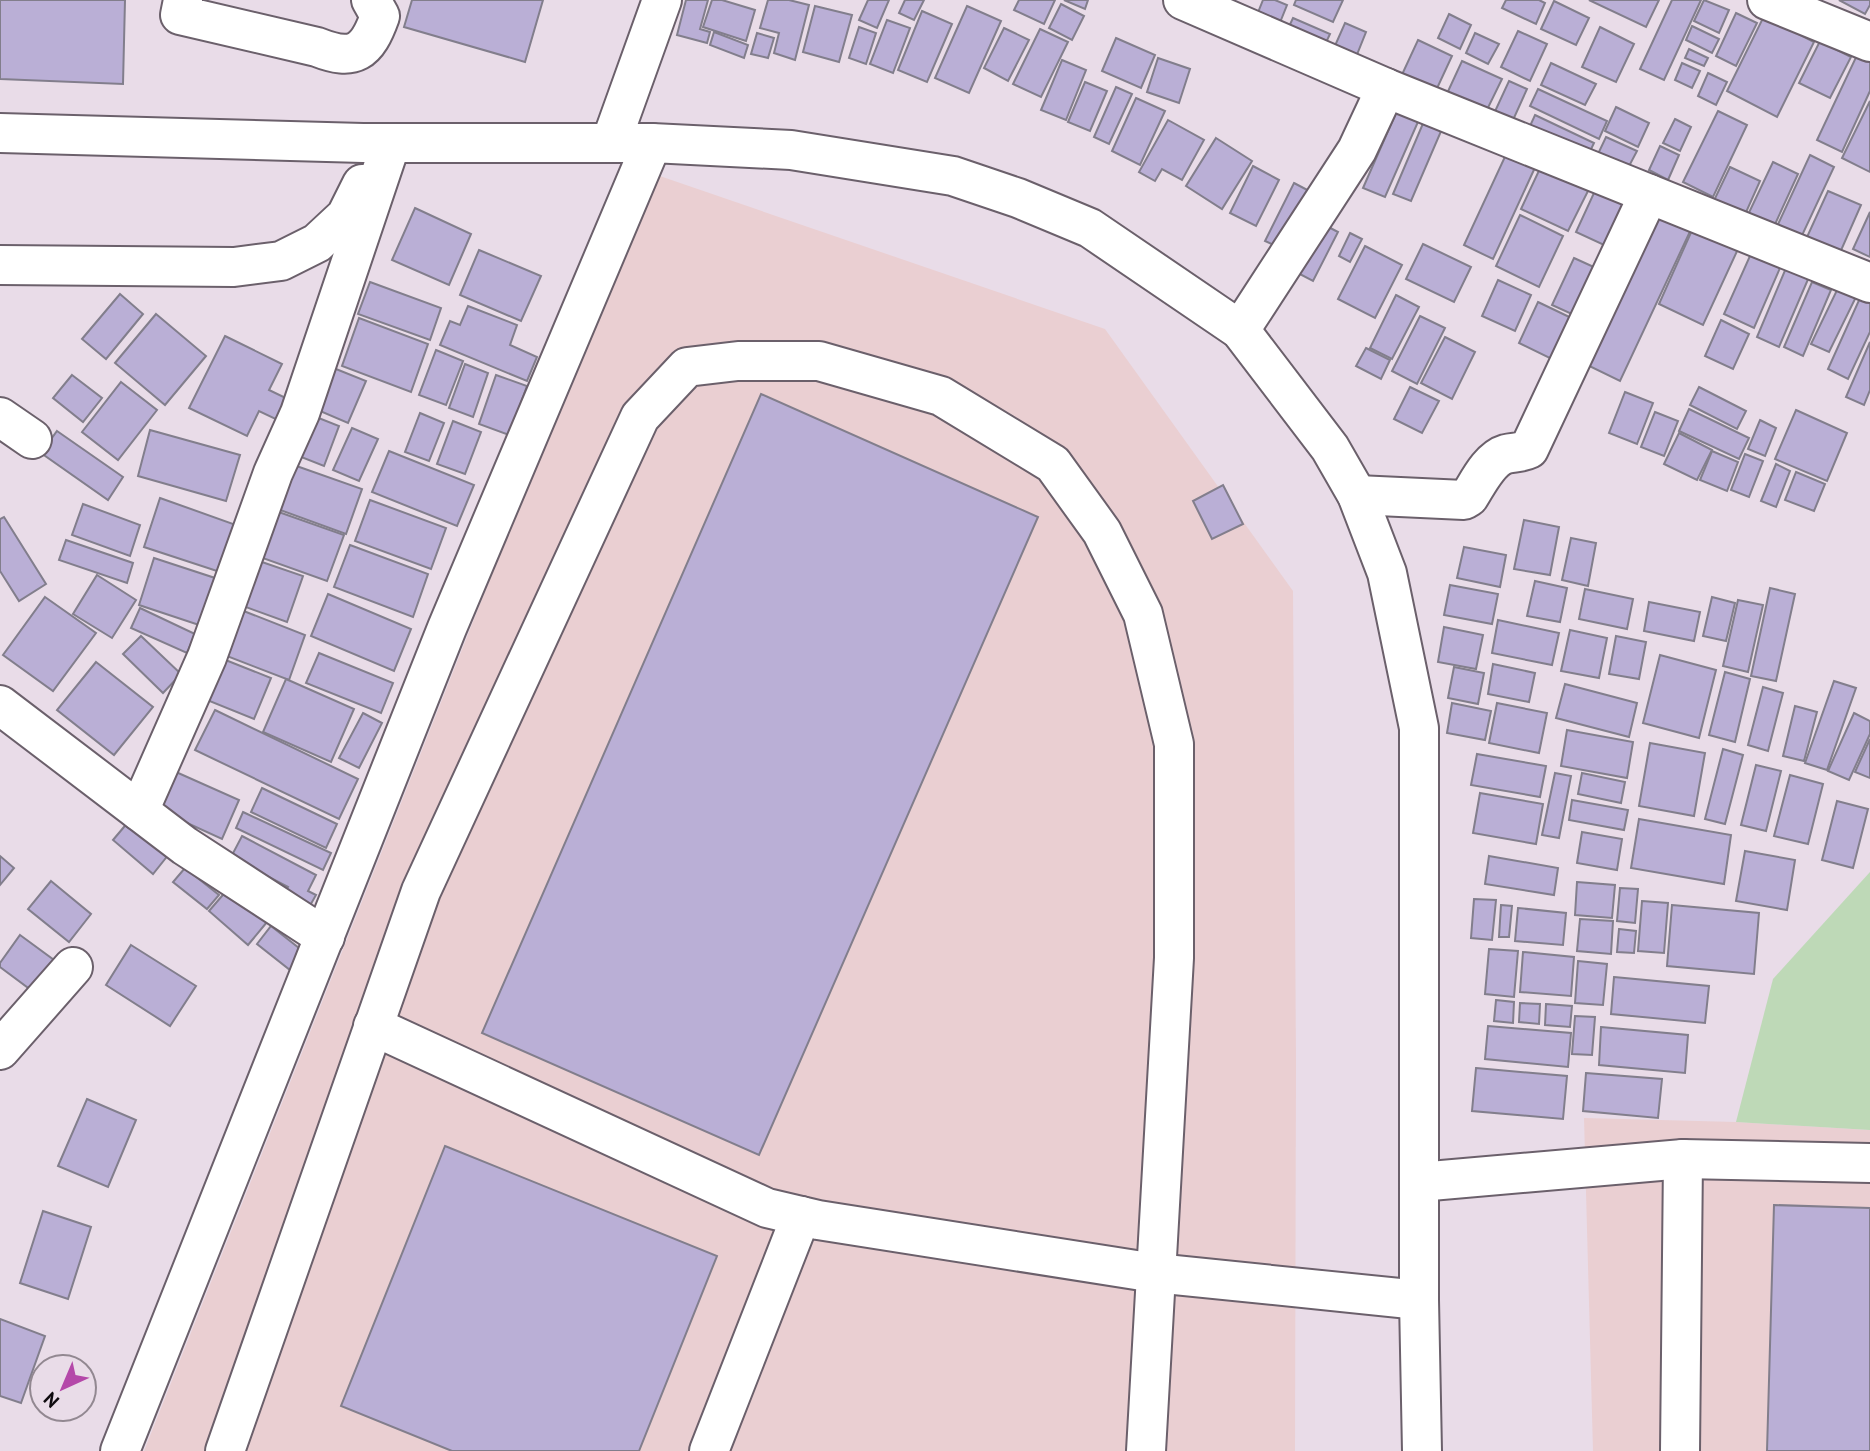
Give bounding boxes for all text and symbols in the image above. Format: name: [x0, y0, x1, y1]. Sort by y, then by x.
north arrow: [28, 1353, 98, 1423]
text: N: [38, 1387, 64, 1413]

